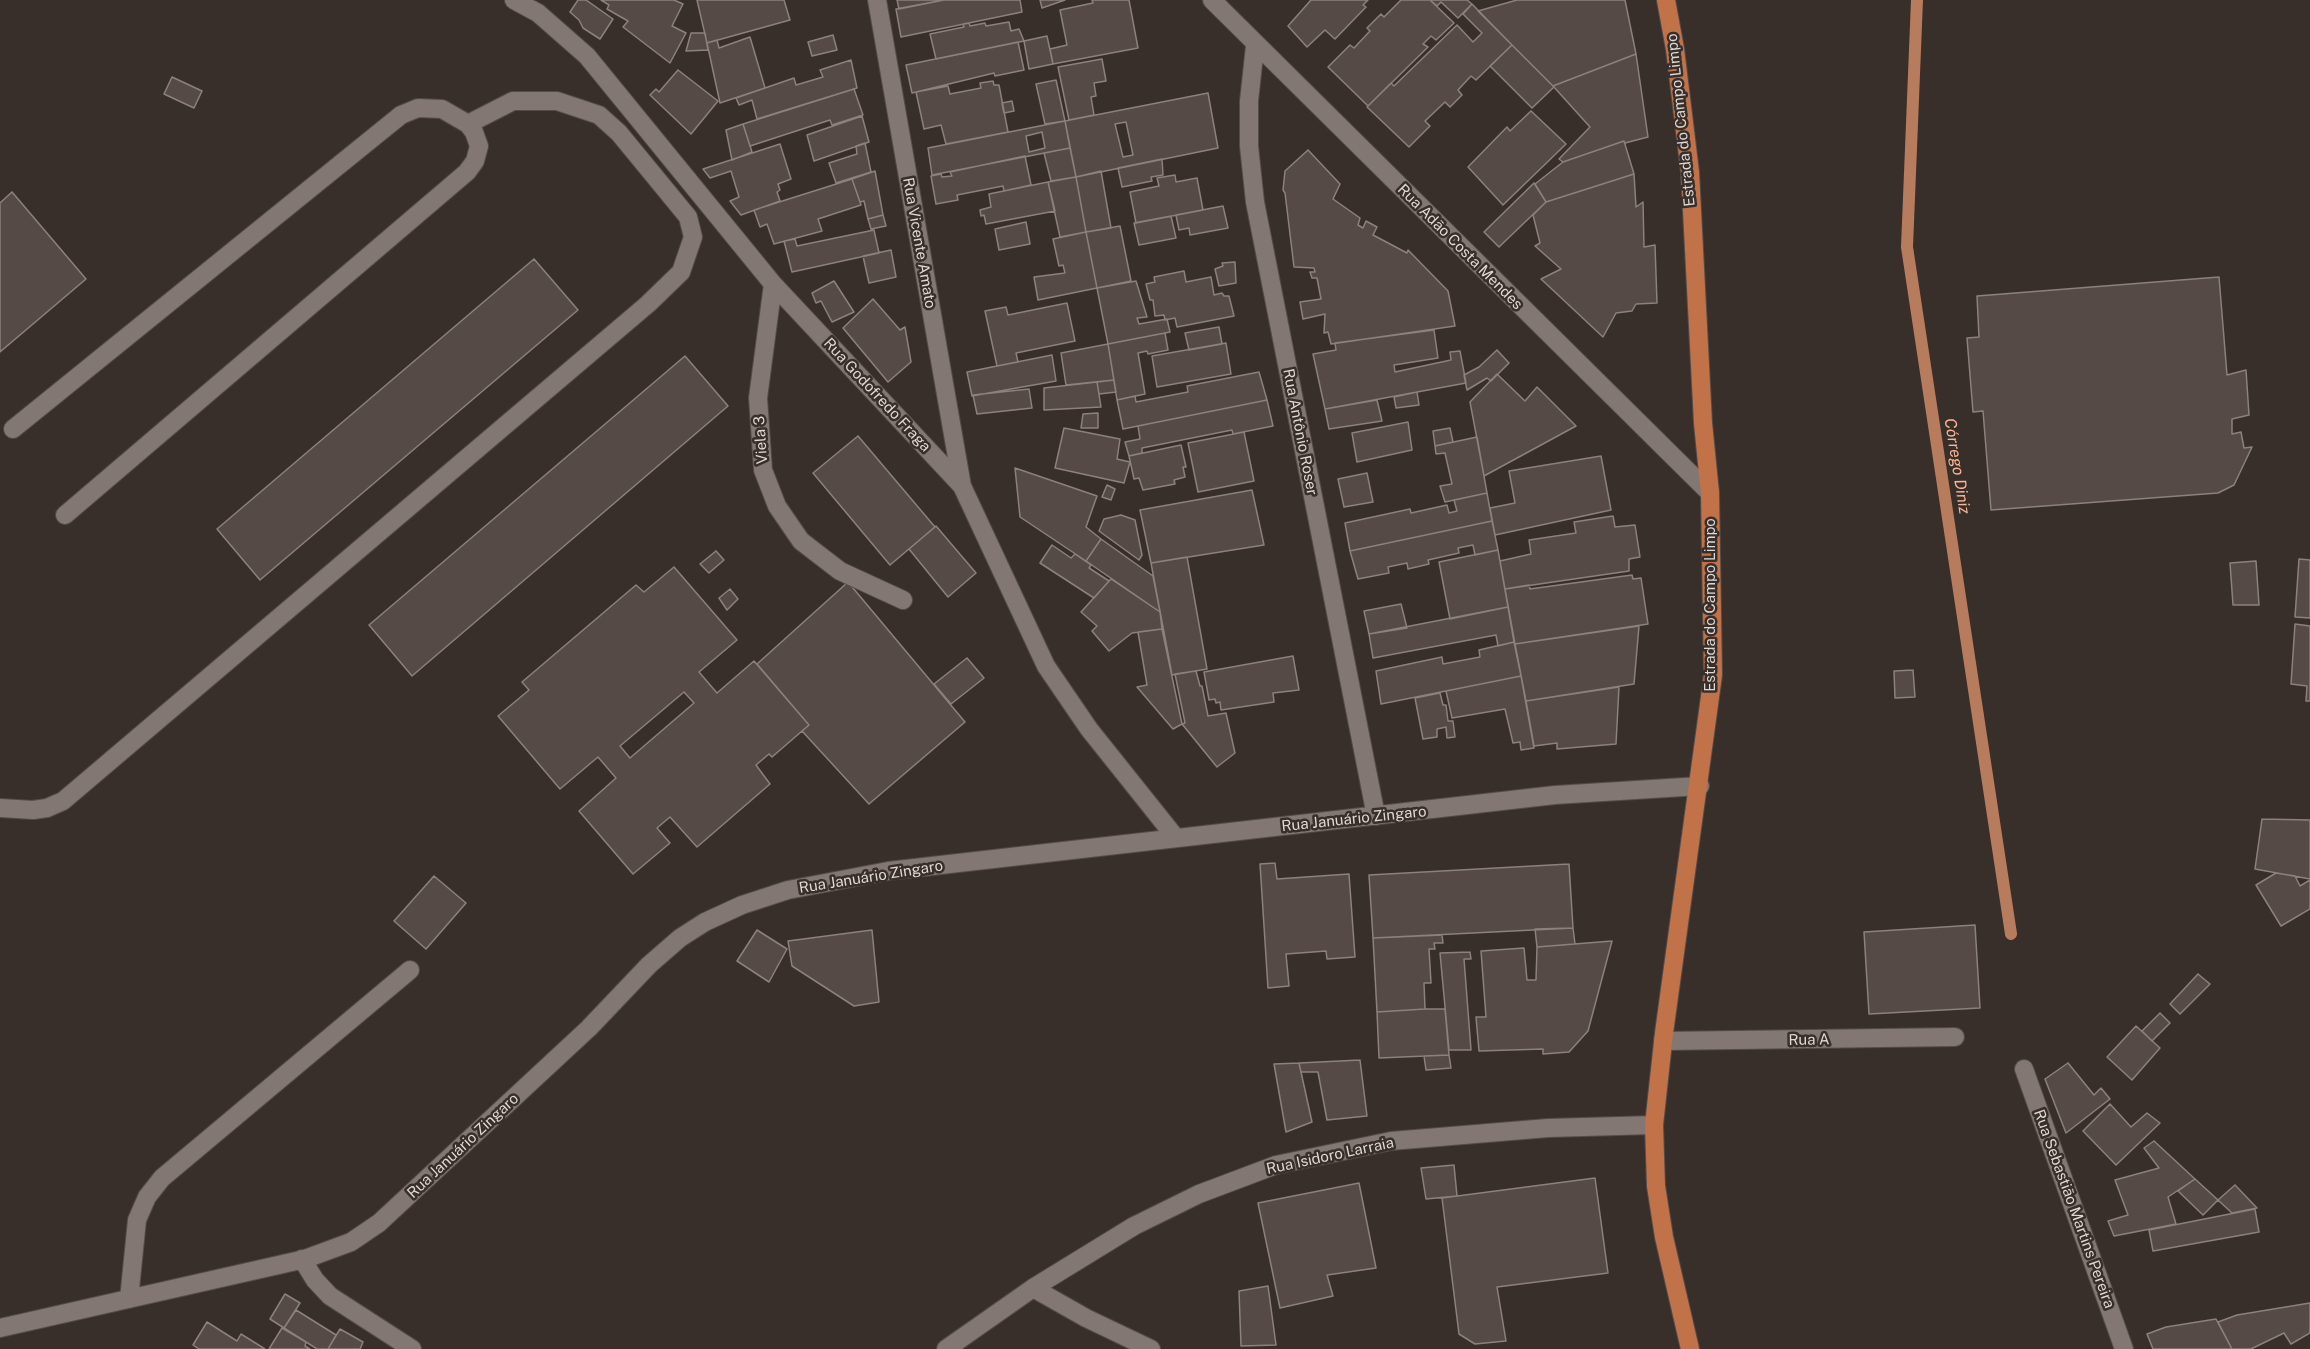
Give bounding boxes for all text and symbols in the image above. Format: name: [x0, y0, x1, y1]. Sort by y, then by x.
street label: Estrada do Campo Limpo: [1663, 33, 1699, 207]
street label: Rua Vicente Amato: [899, 176, 939, 310]
street label: Rua Adão Costa Mendes: [1394, 181, 1526, 313]
street label: Rua Godofredo Fraga: [820, 334, 934, 456]
street label: Rua Antônio Roser: [1279, 367, 1321, 497]
street label: Viela 3: [750, 415, 772, 465]
water label: Córrego Diniz: [1940, 417, 1974, 515]
street label: Estrada do Campo Limpo: [1701, 518, 1719, 692]
street label: Rua Januário Zingaro: [1281, 802, 1427, 836]
street label: Rua Januário Zingaro: [798, 857, 944, 897]
street label: Rua A: [1788, 1031, 1830, 1049]
street label: Rua Januário Zingaro: [404, 1090, 522, 1202]
street label: Rua Sebastião Martins Pereira: [2030, 1107, 2118, 1311]
street label: Rua Isidoro Larraia: [1265, 1134, 1395, 1178]

